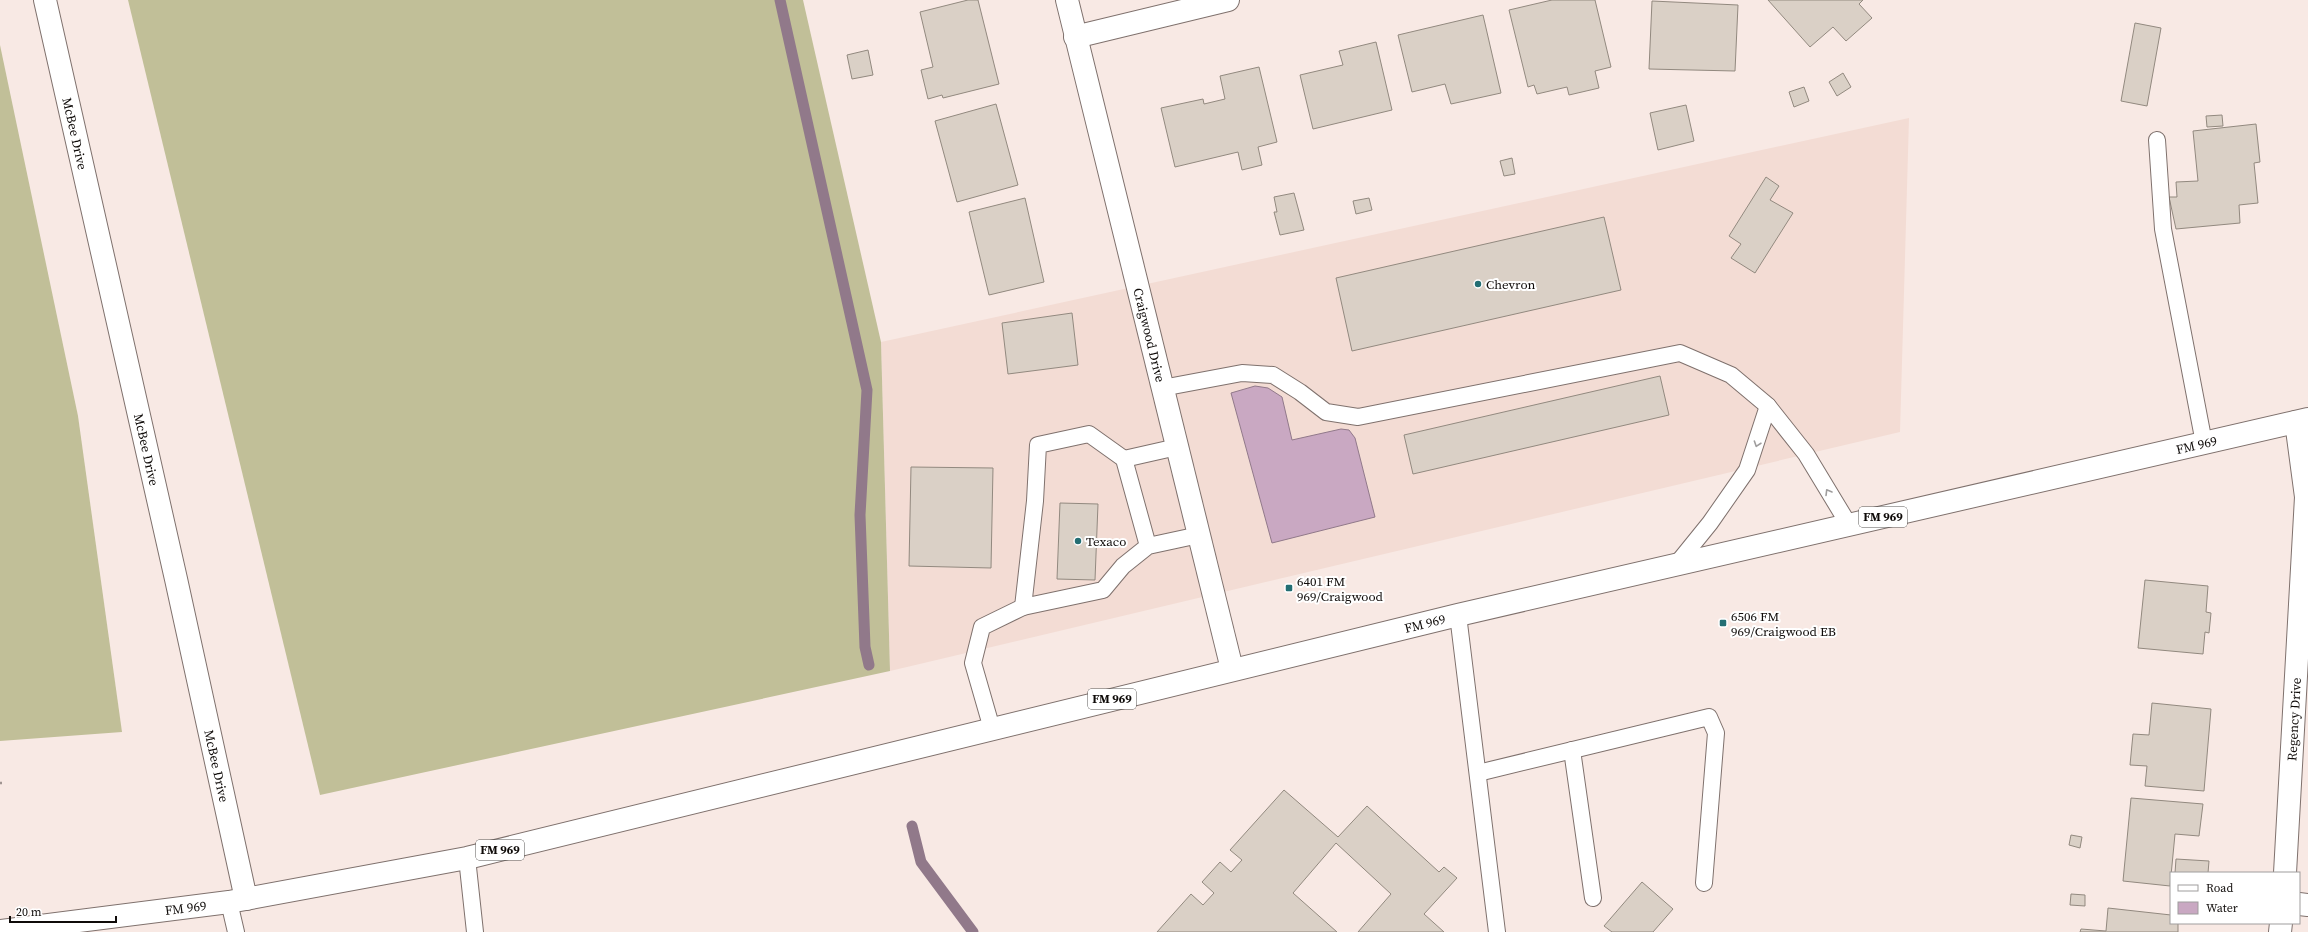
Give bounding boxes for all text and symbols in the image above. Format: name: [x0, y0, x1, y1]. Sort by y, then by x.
street label: McBee Drive: [59, 96, 92, 172]
place label: Chevron: [1486, 276, 1536, 293]
marker: Chevron: [1473, 279, 1483, 289]
street label: Craigwood Drive: [1130, 286, 1170, 384]
street label: McBee Drive: [130, 412, 163, 488]
street label: FM 969: [2174, 432, 2219, 458]
one-way arrow: [1753, 440, 1762, 447]
one-way arrow: [1826, 489, 1833, 496]
road number: FM 969: [1859, 507, 1907, 527]
place label: Texaco: [1086, 533, 1126, 550]
marker: Texaco: [1073, 536, 1083, 546]
place label: 6401 FM 969/Craigwood: [1297, 573, 1384, 605]
marker: 6401 FM 969/Craigwood: [1284, 583, 1294, 593]
place label: 6506 FM 969/Craigwood EB: [1731, 608, 1836, 640]
street label: FM 969: [1402, 610, 1447, 636]
marker: 6506 FM 969/Craigwood EB: [1718, 618, 1728, 628]
street label: Regency Drive: [2283, 677, 2304, 761]
road number: FM 969: [1088, 689, 1136, 709]
street label: McBee Drive: [201, 728, 233, 804]
road number: FM 969: [476, 840, 524, 860]
legend: [2170, 872, 2300, 924]
text: Road: [2206, 880, 2233, 896]
street label: FM 969: [164, 896, 207, 919]
scale bar: [10, 898, 116, 924]
text: Water: [2206, 900, 2238, 916]
text: 20 m: [16, 904, 42, 920]

